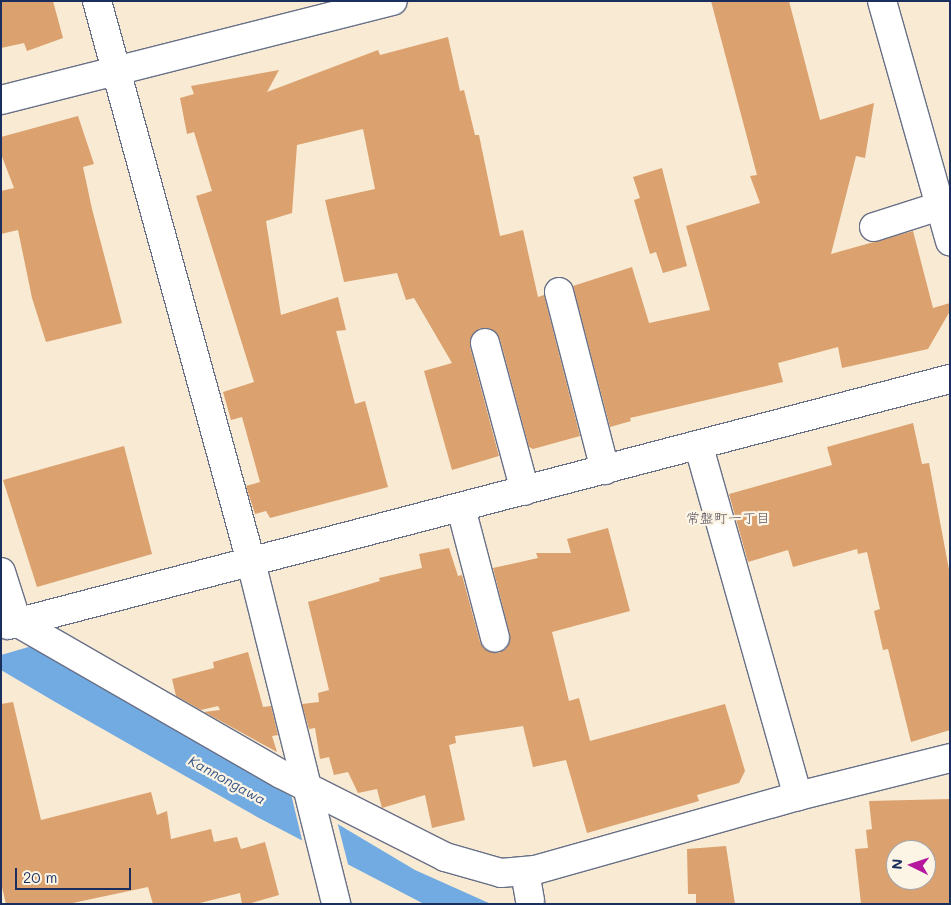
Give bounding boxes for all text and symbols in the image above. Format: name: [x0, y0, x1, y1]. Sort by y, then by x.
district label: 常盤町一丁目: [686, 510, 770, 526]
water label: Kannongawa: [186, 752, 268, 808]
north arrow: [886, 840, 936, 890]
scale bar: [18, 858, 134, 890]
text: N: [887, 858, 906, 870]
text: 20 m: [23, 867, 57, 887]

